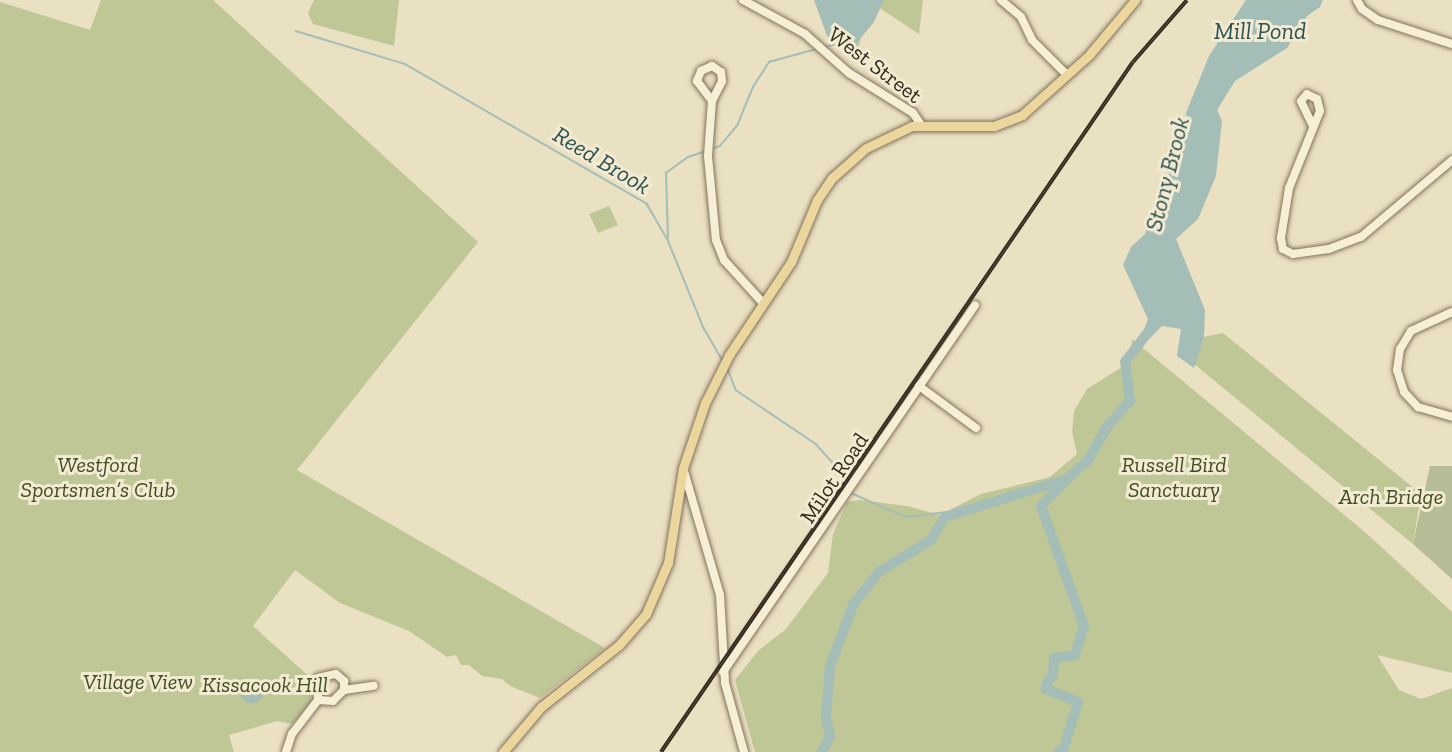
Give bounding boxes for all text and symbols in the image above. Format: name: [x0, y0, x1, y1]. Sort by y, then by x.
water label: Mill Pond: [1214, 17, 1306, 45]
street label: West Street: [823, 21, 927, 109]
water label: Stony Brook: [1139, 114, 1195, 234]
water label: Reed Brook: [548, 120, 656, 200]
street label: Milot Road: [794, 428, 874, 528]
park label: Westford Sportsmen’s Club: [20, 451, 176, 502]
park label: Russell Bird Sanctuary: [1121, 451, 1227, 502]
park label: Arch Bridge: [1339, 484, 1443, 510]
park label: Village View: [83, 669, 193, 695]
park label: Kissacook Hill: [202, 672, 328, 698]

